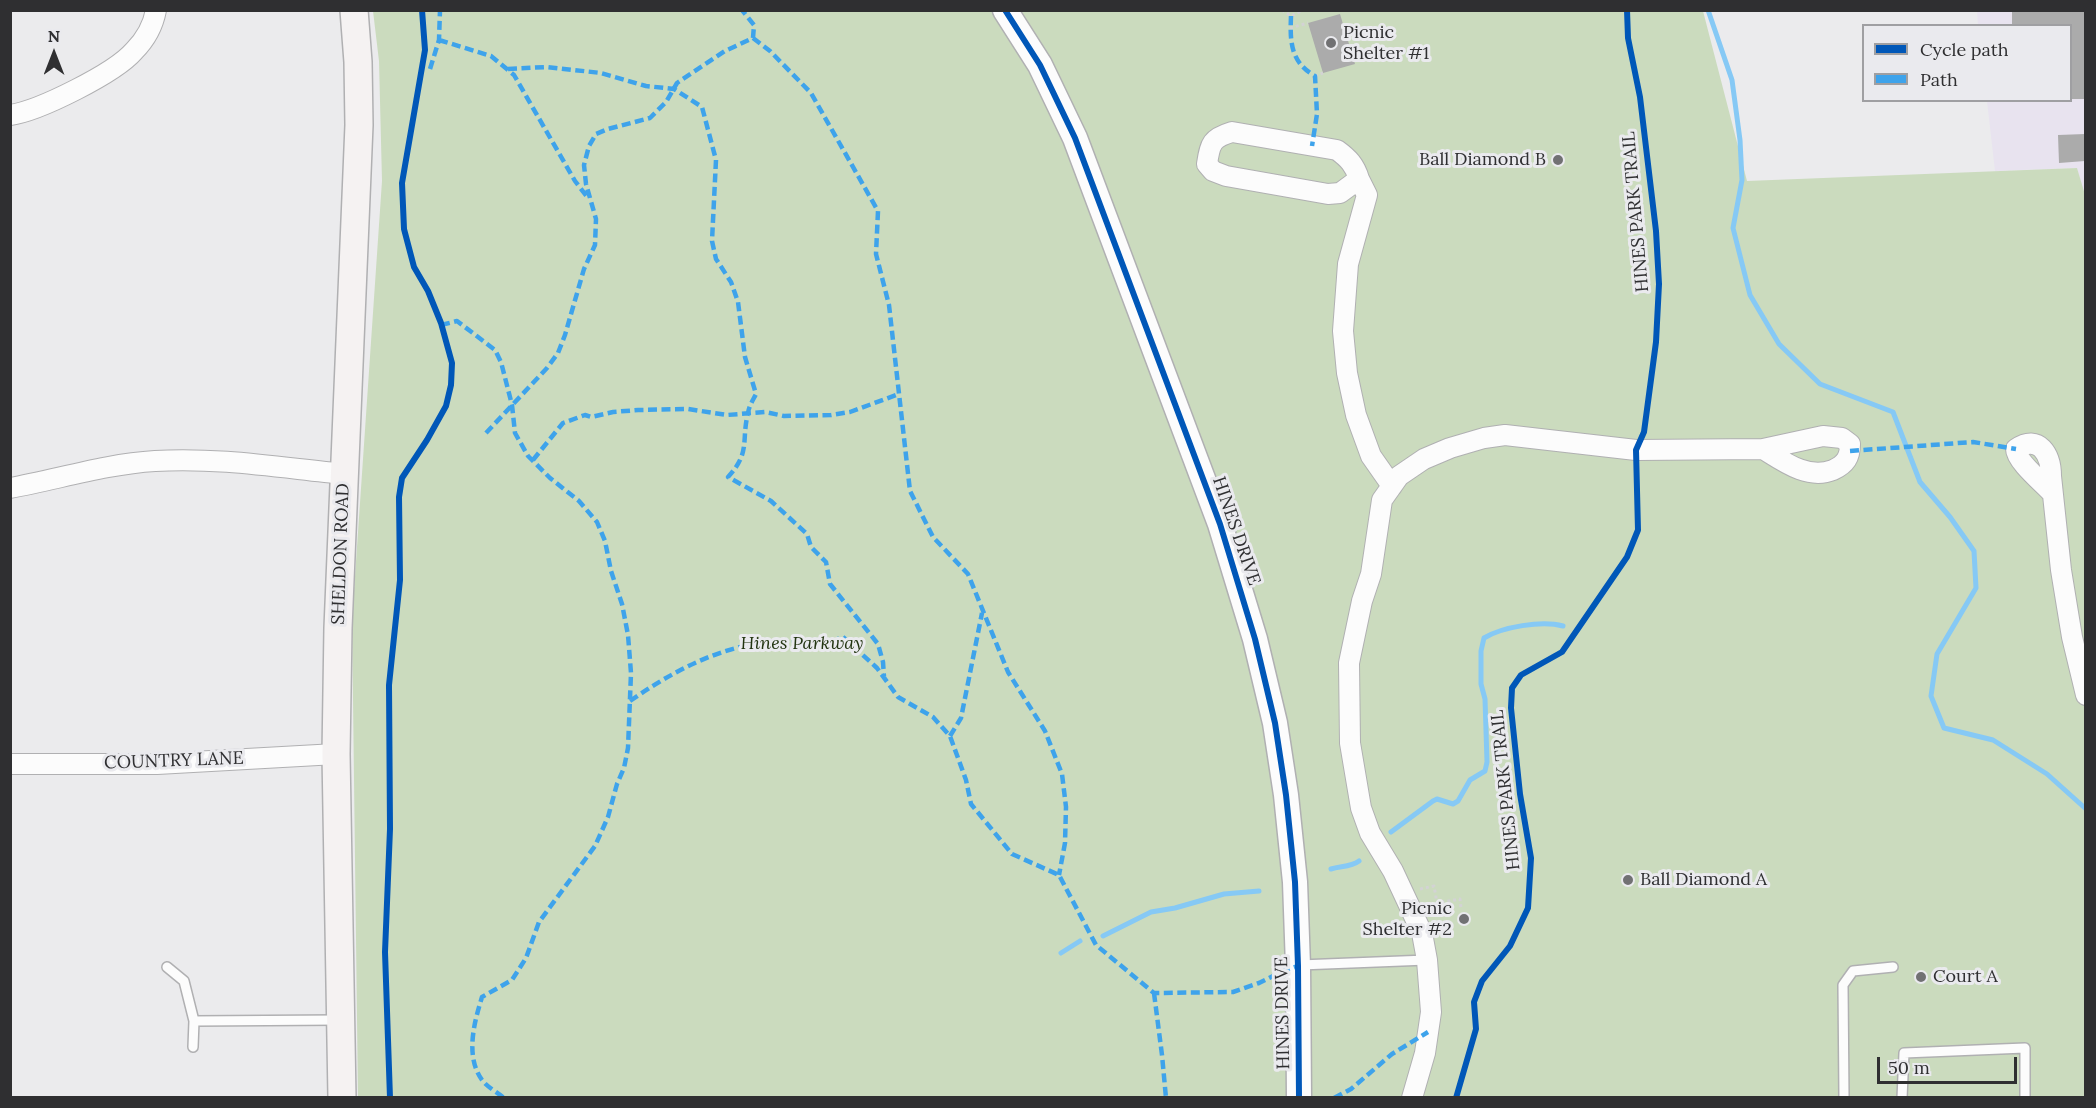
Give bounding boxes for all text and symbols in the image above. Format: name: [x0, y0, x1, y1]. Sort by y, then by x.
place label: Picnic Shelter #1: [1343, 22, 1429, 64]
north arrow: [24, 24, 84, 84]
legend: [1862, 24, 2072, 102]
text: N: [48, 26, 60, 46]
marker: Picnic Shelter #1: [1324, 36, 1338, 50]
text: Cycle path: [1920, 38, 2009, 61]
text: Path: [1920, 68, 1958, 91]
street label: HINES PARK TRAIL: [1618, 131, 1654, 293]
place label: Ball Diamond B: [1419, 149, 1546, 171]
marker: Ball Diamond B: [1551, 153, 1565, 167]
street label: HINES DRIVE: [1207, 474, 1265, 588]
street label: SHELDON ROAD: [328, 483, 354, 625]
park label: Hines Parkway: [741, 633, 863, 655]
street label: HINES PARK TRAIL: [1487, 709, 1525, 871]
street label: COUNTRY LANE: [104, 748, 244, 774]
place label: Ball Diamond A: [1640, 869, 1767, 891]
marker: Ball Diamond A: [1621, 873, 1635, 887]
place label: Picnic Shelter #2: [1363, 898, 1452, 940]
marker: Picnic Shelter #2: [1457, 912, 1471, 926]
street label: HINES DRIVE: [1271, 956, 1295, 1070]
place label: Court A: [1933, 966, 1998, 988]
marker: Court A: [1914, 970, 1928, 984]
scale bar: [1880, 1045, 2020, 1083]
text: 50 m: [1888, 1056, 1930, 1079]

